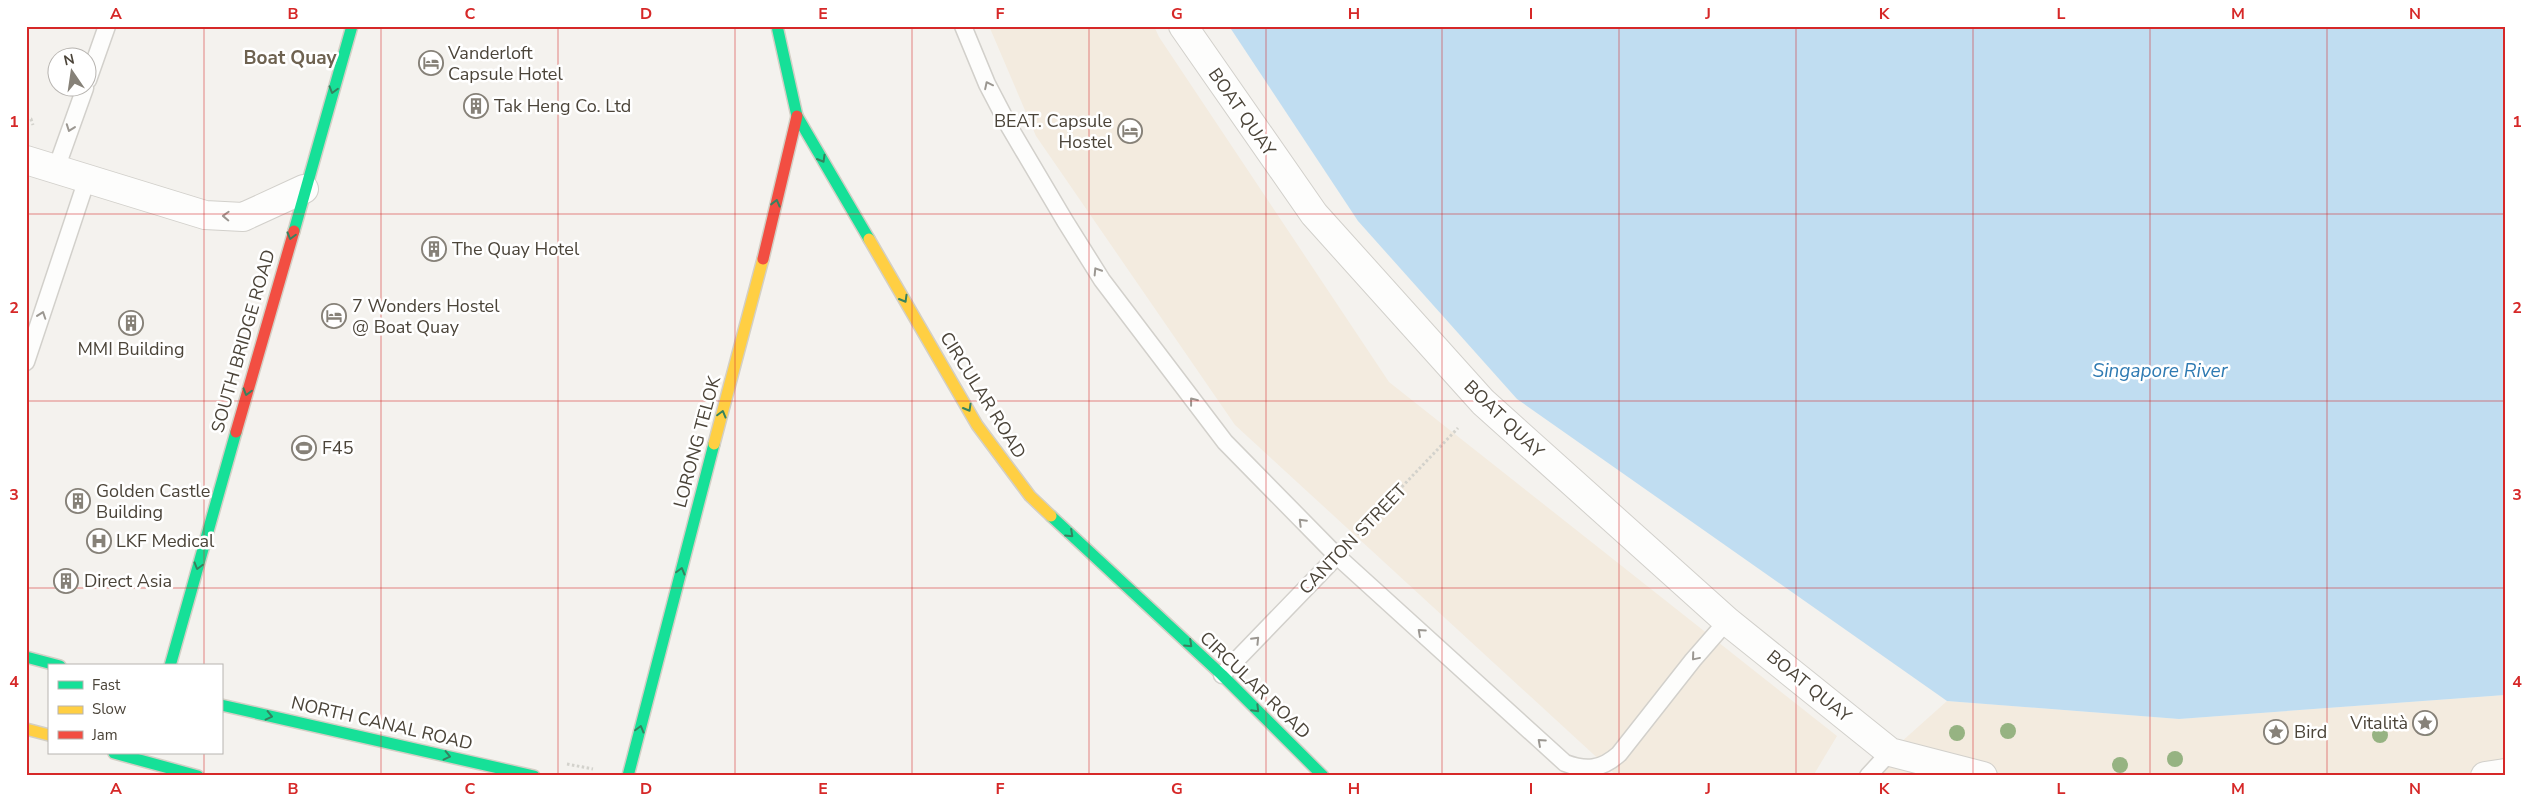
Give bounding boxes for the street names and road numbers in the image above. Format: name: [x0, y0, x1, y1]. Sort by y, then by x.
street label: BOAT QUAY: [1203, 63, 1281, 161]
street label: SOUTH BRIDGE ROAD: [205, 247, 281, 435]
street label: CIRCULAR ROAD: [934, 327, 1032, 463]
street label: LORONG TELOK: [668, 373, 726, 510]
street label: BOAT QUAY: [1459, 375, 1549, 463]
street label: CANTON STREET: [1294, 478, 1412, 600]
street label: CIRCULAR ROAD: [1194, 626, 1316, 744]
street label: BOAT QUAY: [1762, 644, 1857, 728]
street label: NORTH CANAL ROAD: [289, 690, 475, 756]

